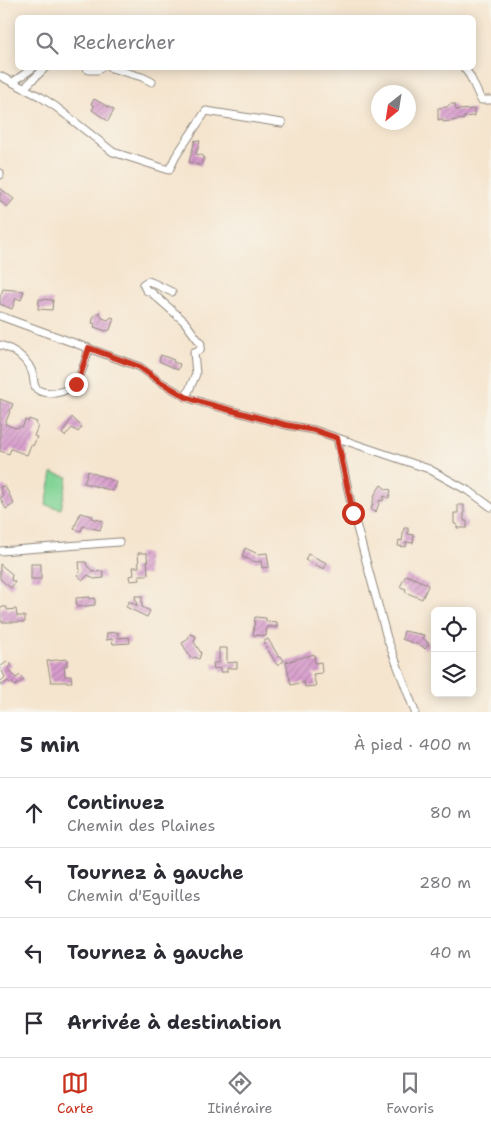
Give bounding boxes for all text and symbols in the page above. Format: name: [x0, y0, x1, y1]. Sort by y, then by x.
search box: [15, 15, 476, 70]
icon: search: [33, 29, 61, 57]
text: Rechercher: [73, 30, 176, 55]
north arrow: [371, 85, 416, 130]
route end: [65, 373, 88, 396]
route start: [342, 502, 365, 525]
map controls: [431, 607, 476, 697]
button: locate: [431, 607, 476, 652]
button: layers: [431, 652, 476, 697]
text: 5 min: [20, 731, 80, 759]
text: À pied · 400 m: [354, 734, 471, 755]
text: Continuez: [67, 790, 165, 815]
icon: ahead: [20, 799, 48, 827]
text: 80 m: [430, 802, 471, 823]
text: Chemin des Plaines: [67, 815, 215, 836]
text: Tournez à gauche: [67, 860, 244, 885]
icon: left: [20, 869, 48, 897]
text: 280 m: [419, 872, 471, 893]
text: Chemin d'Eguilles: [67, 885, 201, 906]
icon: left: [20, 939, 48, 967]
text: Tournez à gauche: [67, 940, 244, 965]
text: 40 m: [429, 942, 471, 963]
icon: arrive: [20, 1009, 48, 1037]
text: Arrivée à destination: [67, 1010, 281, 1035]
tab: Carte: [57, 1069, 94, 1117]
tab: Itinéraire: [207, 1069, 273, 1117]
tab: Favoris: [386, 1069, 434, 1117]

